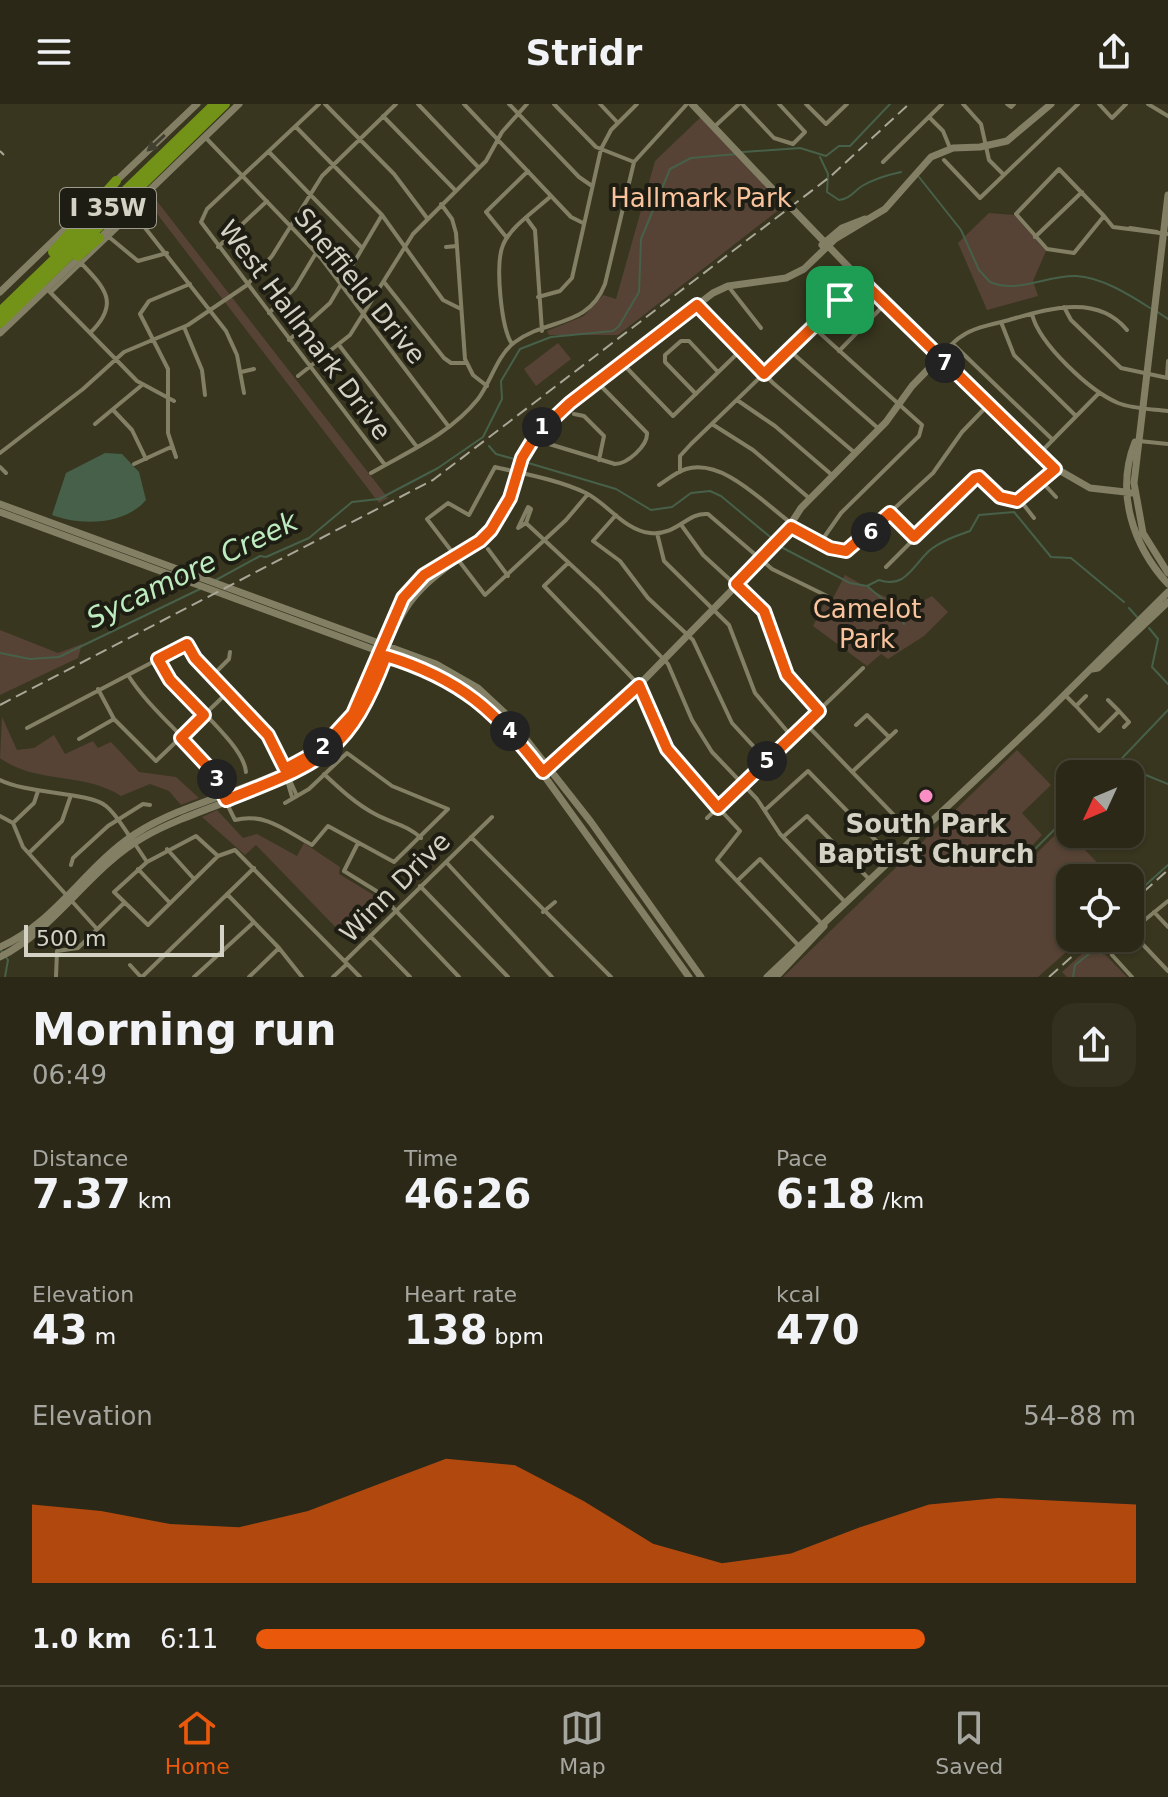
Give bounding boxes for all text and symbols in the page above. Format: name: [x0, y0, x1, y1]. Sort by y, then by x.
icon: menu: [32, 30, 76, 74]
icon: share: [1092, 30, 1136, 74]
text: Stridr: [526, 32, 642, 73]
one-way arrow: [147, 133, 166, 151]
park label: Hallmark Park: [610, 183, 792, 213]
road number: I 35W: [60, 188, 156, 228]
street label: Sheffield Drive: [288, 202, 432, 370]
street label: West Hallmark Drive: [213, 214, 397, 446]
pin: [806, 266, 874, 334]
icon: arrive: [818, 278, 862, 322]
pin: 7: [925, 343, 965, 383]
text: 7: [937, 350, 953, 375]
pin: 1: [522, 407, 562, 447]
text: 1: [534, 414, 550, 439]
water label: Sycamore Creek: [81, 504, 305, 635]
pin: 6: [851, 512, 891, 552]
text: 6: [863, 519, 879, 544]
park label: Camelot Park: [813, 594, 921, 654]
pin: 4: [490, 711, 530, 751]
text: 4: [502, 718, 518, 743]
pin: 2: [303, 727, 343, 767]
text: 2: [315, 734, 331, 759]
pin: 5: [747, 741, 787, 781]
text: 5: [759, 748, 775, 773]
pin: 3: [197, 759, 237, 799]
north arrow: [1056, 760, 1144, 848]
map controls: [1056, 760, 1144, 952]
text: 3: [209, 766, 225, 791]
marker: South Park Baptist Church: [917, 787, 935, 805]
place label: South Park Baptist Church: [817, 809, 1035, 869]
street label: Winn Drive: [334, 826, 456, 948]
button: locate: [1056, 864, 1144, 952]
scale bar: [24, 921, 224, 957]
text: 500 m: [36, 926, 106, 951]
button: share: [1052, 1003, 1136, 1087]
text: Morning run: [32, 1004, 337, 1055]
text: 06:49: [32, 1060, 107, 1090]
text: Distance: [32, 1146, 128, 1171]
text: Time: [404, 1146, 458, 1171]
text: Pace: [776, 1146, 827, 1171]
text: 7.37: [32, 1171, 131, 1217]
text: 46:26: [404, 1171, 531, 1217]
text: 6:18: [776, 1171, 876, 1217]
text: km: [131, 1188, 172, 1213]
text: /km: [876, 1188, 924, 1213]
text: Elevation: [32, 1282, 134, 1307]
text: Heart rate: [404, 1282, 517, 1307]
text: kcal: [776, 1282, 820, 1307]
text: 43: [32, 1307, 88, 1353]
text: 138: [404, 1307, 488, 1353]
text: 470: [776, 1307, 860, 1353]
text: m: [88, 1324, 116, 1349]
text: bpm: [488, 1324, 544, 1349]
text: Elevation: [32, 1401, 153, 1431]
text: 54–88 m: [1023, 1401, 1136, 1431]
text: 1.0 km: [32, 1624, 132, 1654]
text: 6:11: [160, 1624, 218, 1654]
tab: Home: [165, 1706, 230, 1779]
tab: Map: [559, 1706, 606, 1779]
tab: Saved: [935, 1706, 1003, 1779]

